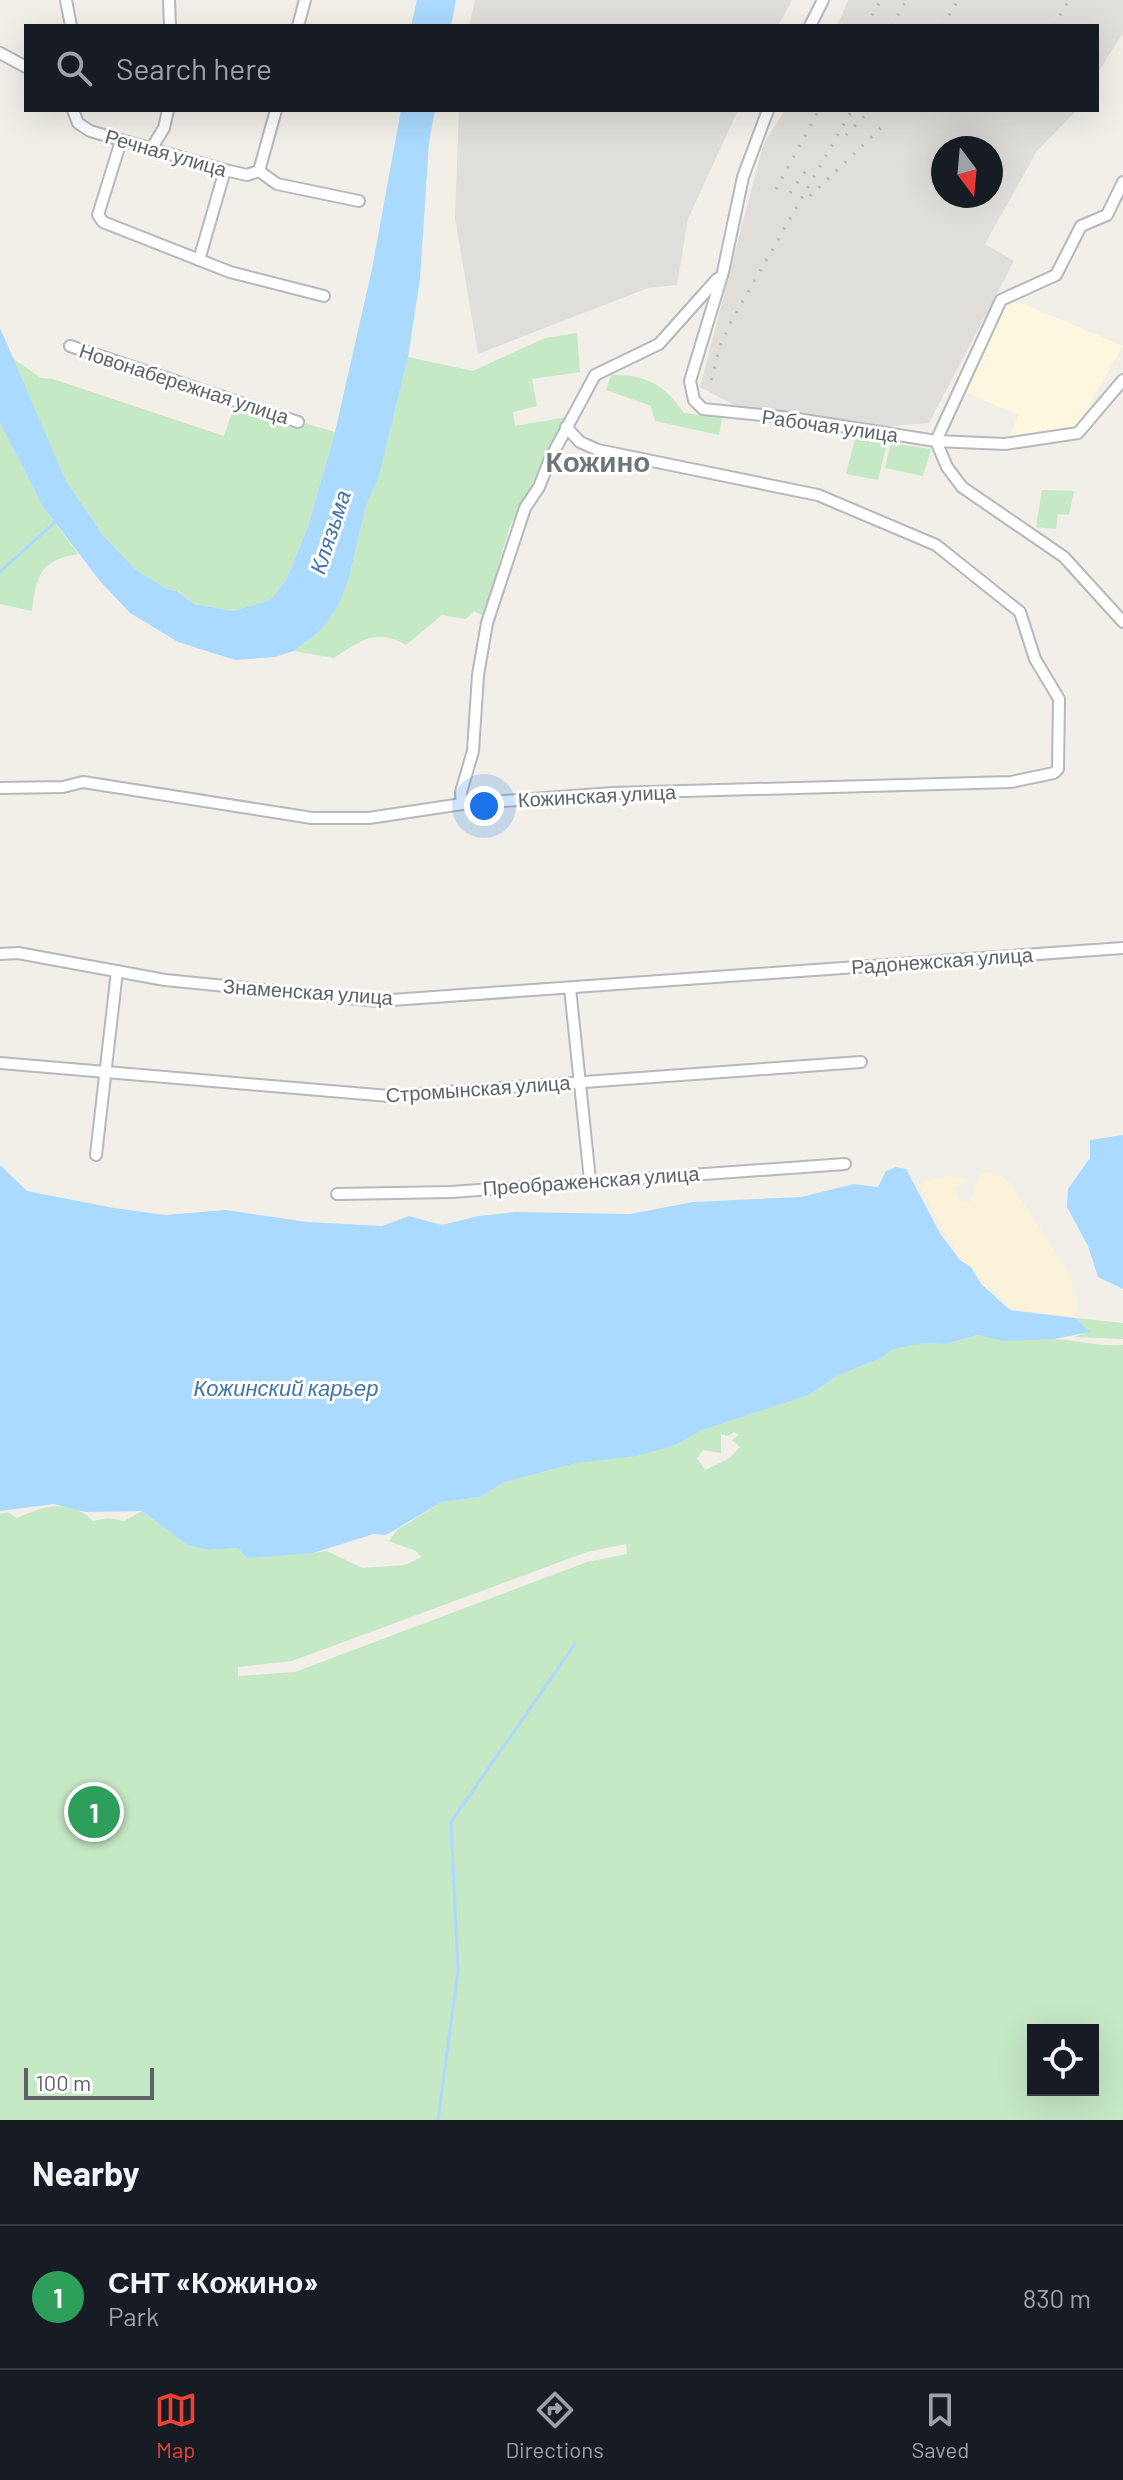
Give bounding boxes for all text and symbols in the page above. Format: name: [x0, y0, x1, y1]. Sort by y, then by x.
search box: [24, 24, 1099, 112]
icon: search: [52, 46, 96, 90]
text: Search here: [116, 50, 272, 86]
street label: Речная улица: [103, 123, 231, 181]
north arrow: [931, 136, 1003, 208]
street label: Новонабережная улица: [76, 338, 293, 429]
street label: Рабочая улица: [760, 404, 901, 447]
district label: Кожино: [546, 444, 650, 478]
water label: Клязьма: [303, 487, 355, 577]
street label: Кожинская улица: [517, 779, 677, 811]
your location: [464, 786, 504, 826]
street label: Радонежская улица: [850, 942, 1034, 978]
street label: Знаменская улица: [222, 973, 395, 1009]
street label: Стромынская улица: [385, 1070, 572, 1106]
street label: Преображенская улица: [482, 1160, 701, 1200]
water label: Кожинский карьер: [193, 1374, 379, 1401]
pin: 1: [68, 1782, 120, 1842]
map controls: [1027, 2024, 1099, 2096]
button: locate: [1027, 2024, 1099, 2096]
scale bar: [24, 2064, 154, 2100]
text: 100 m: [36, 2069, 91, 2095]
text: Nearby: [32, 2152, 140, 2193]
text: СНТ «Кожино»: [108, 2263, 319, 2299]
text: 1: [53, 2282, 63, 2313]
text: 830 m: [1023, 2282, 1091, 2313]
text: Park: [108, 2300, 159, 2331]
tab: Map: [154, 2388, 198, 2462]
tab: Directions: [505, 2388, 604, 2462]
tab: Saved: [911, 2388, 969, 2462]

